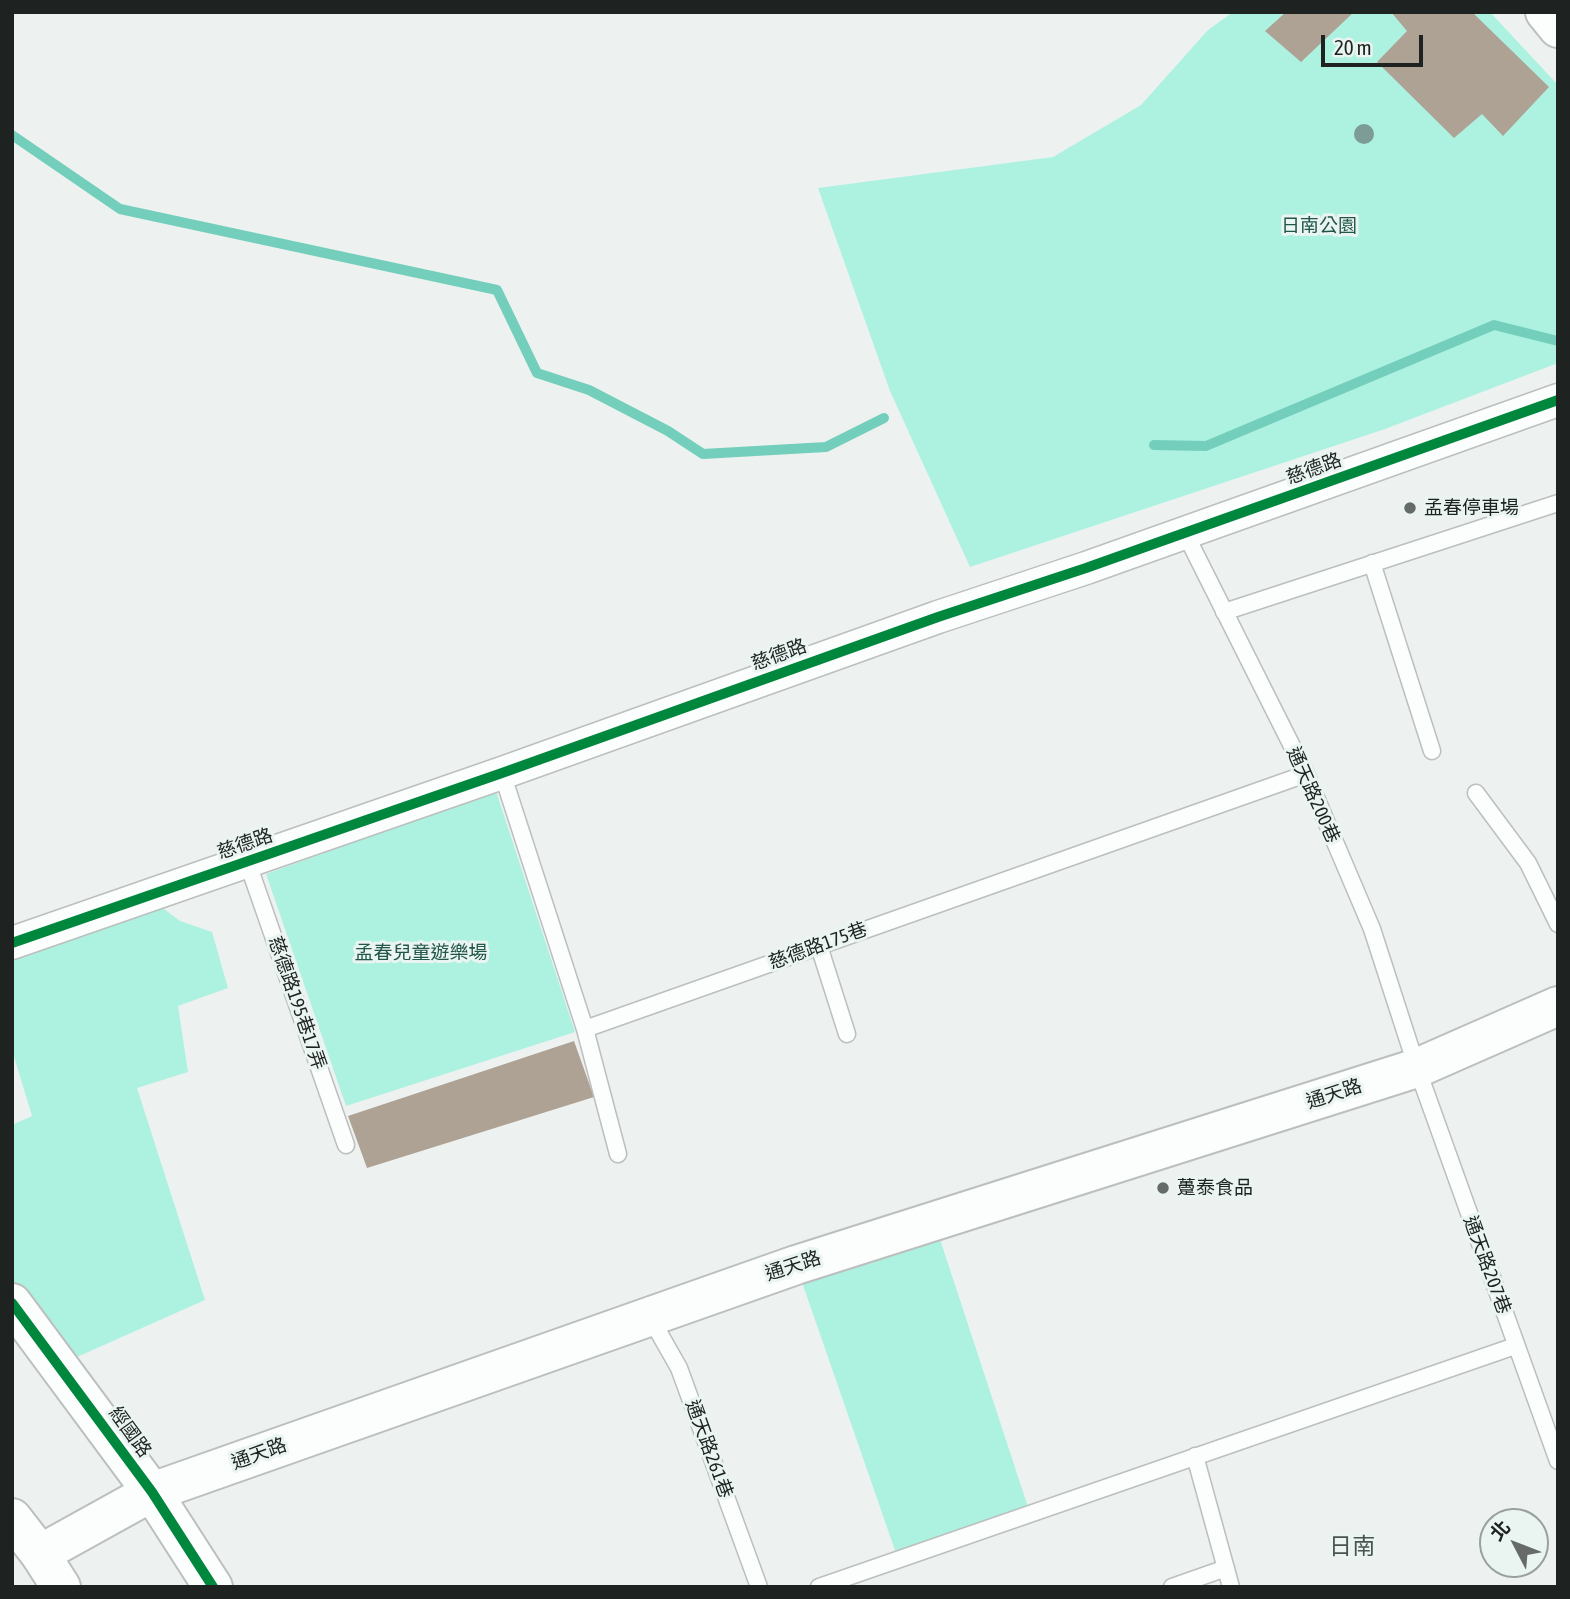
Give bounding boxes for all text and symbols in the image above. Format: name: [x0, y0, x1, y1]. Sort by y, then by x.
scale bar: [1325, 21, 1426, 65]
text: 20 m: [1334, 35, 1372, 59]
park label: 日南公園: [1281, 215, 1357, 237]
street label: 慈德路: [1283, 449, 1345, 489]
place label: 孟春停車場: [1424, 497, 1519, 519]
marker: 孟春停車場: [1402, 500, 1418, 516]
street label: 慈德路: [748, 635, 810, 675]
street label: 通天路200巷: [1282, 743, 1344, 847]
street label: 慈德路: [214, 824, 276, 864]
street label: 慈德路175巷: [766, 918, 870, 974]
street label: 慈德路195巷17弄: [263, 933, 331, 1073]
park label: 孟春兒童遊樂場: [355, 942, 487, 964]
street label: 通天路: [1303, 1074, 1365, 1114]
place label: 躉泰食品: [1177, 1177, 1253, 1199]
marker: 躉泰食品: [1155, 1180, 1171, 1196]
street label: 通天路207巷: [1459, 1213, 1515, 1317]
street label: 通天路: [762, 1246, 824, 1286]
street label: 通天路261巷: [681, 1397, 737, 1501]
street label: 經國路: [104, 1402, 156, 1462]
street label: 通天路: [228, 1434, 290, 1474]
north arrow: [1479, 1508, 1549, 1578]
text: 北: [1485, 1516, 1514, 1545]
district label: 日南: [1329, 1533, 1375, 1561]

